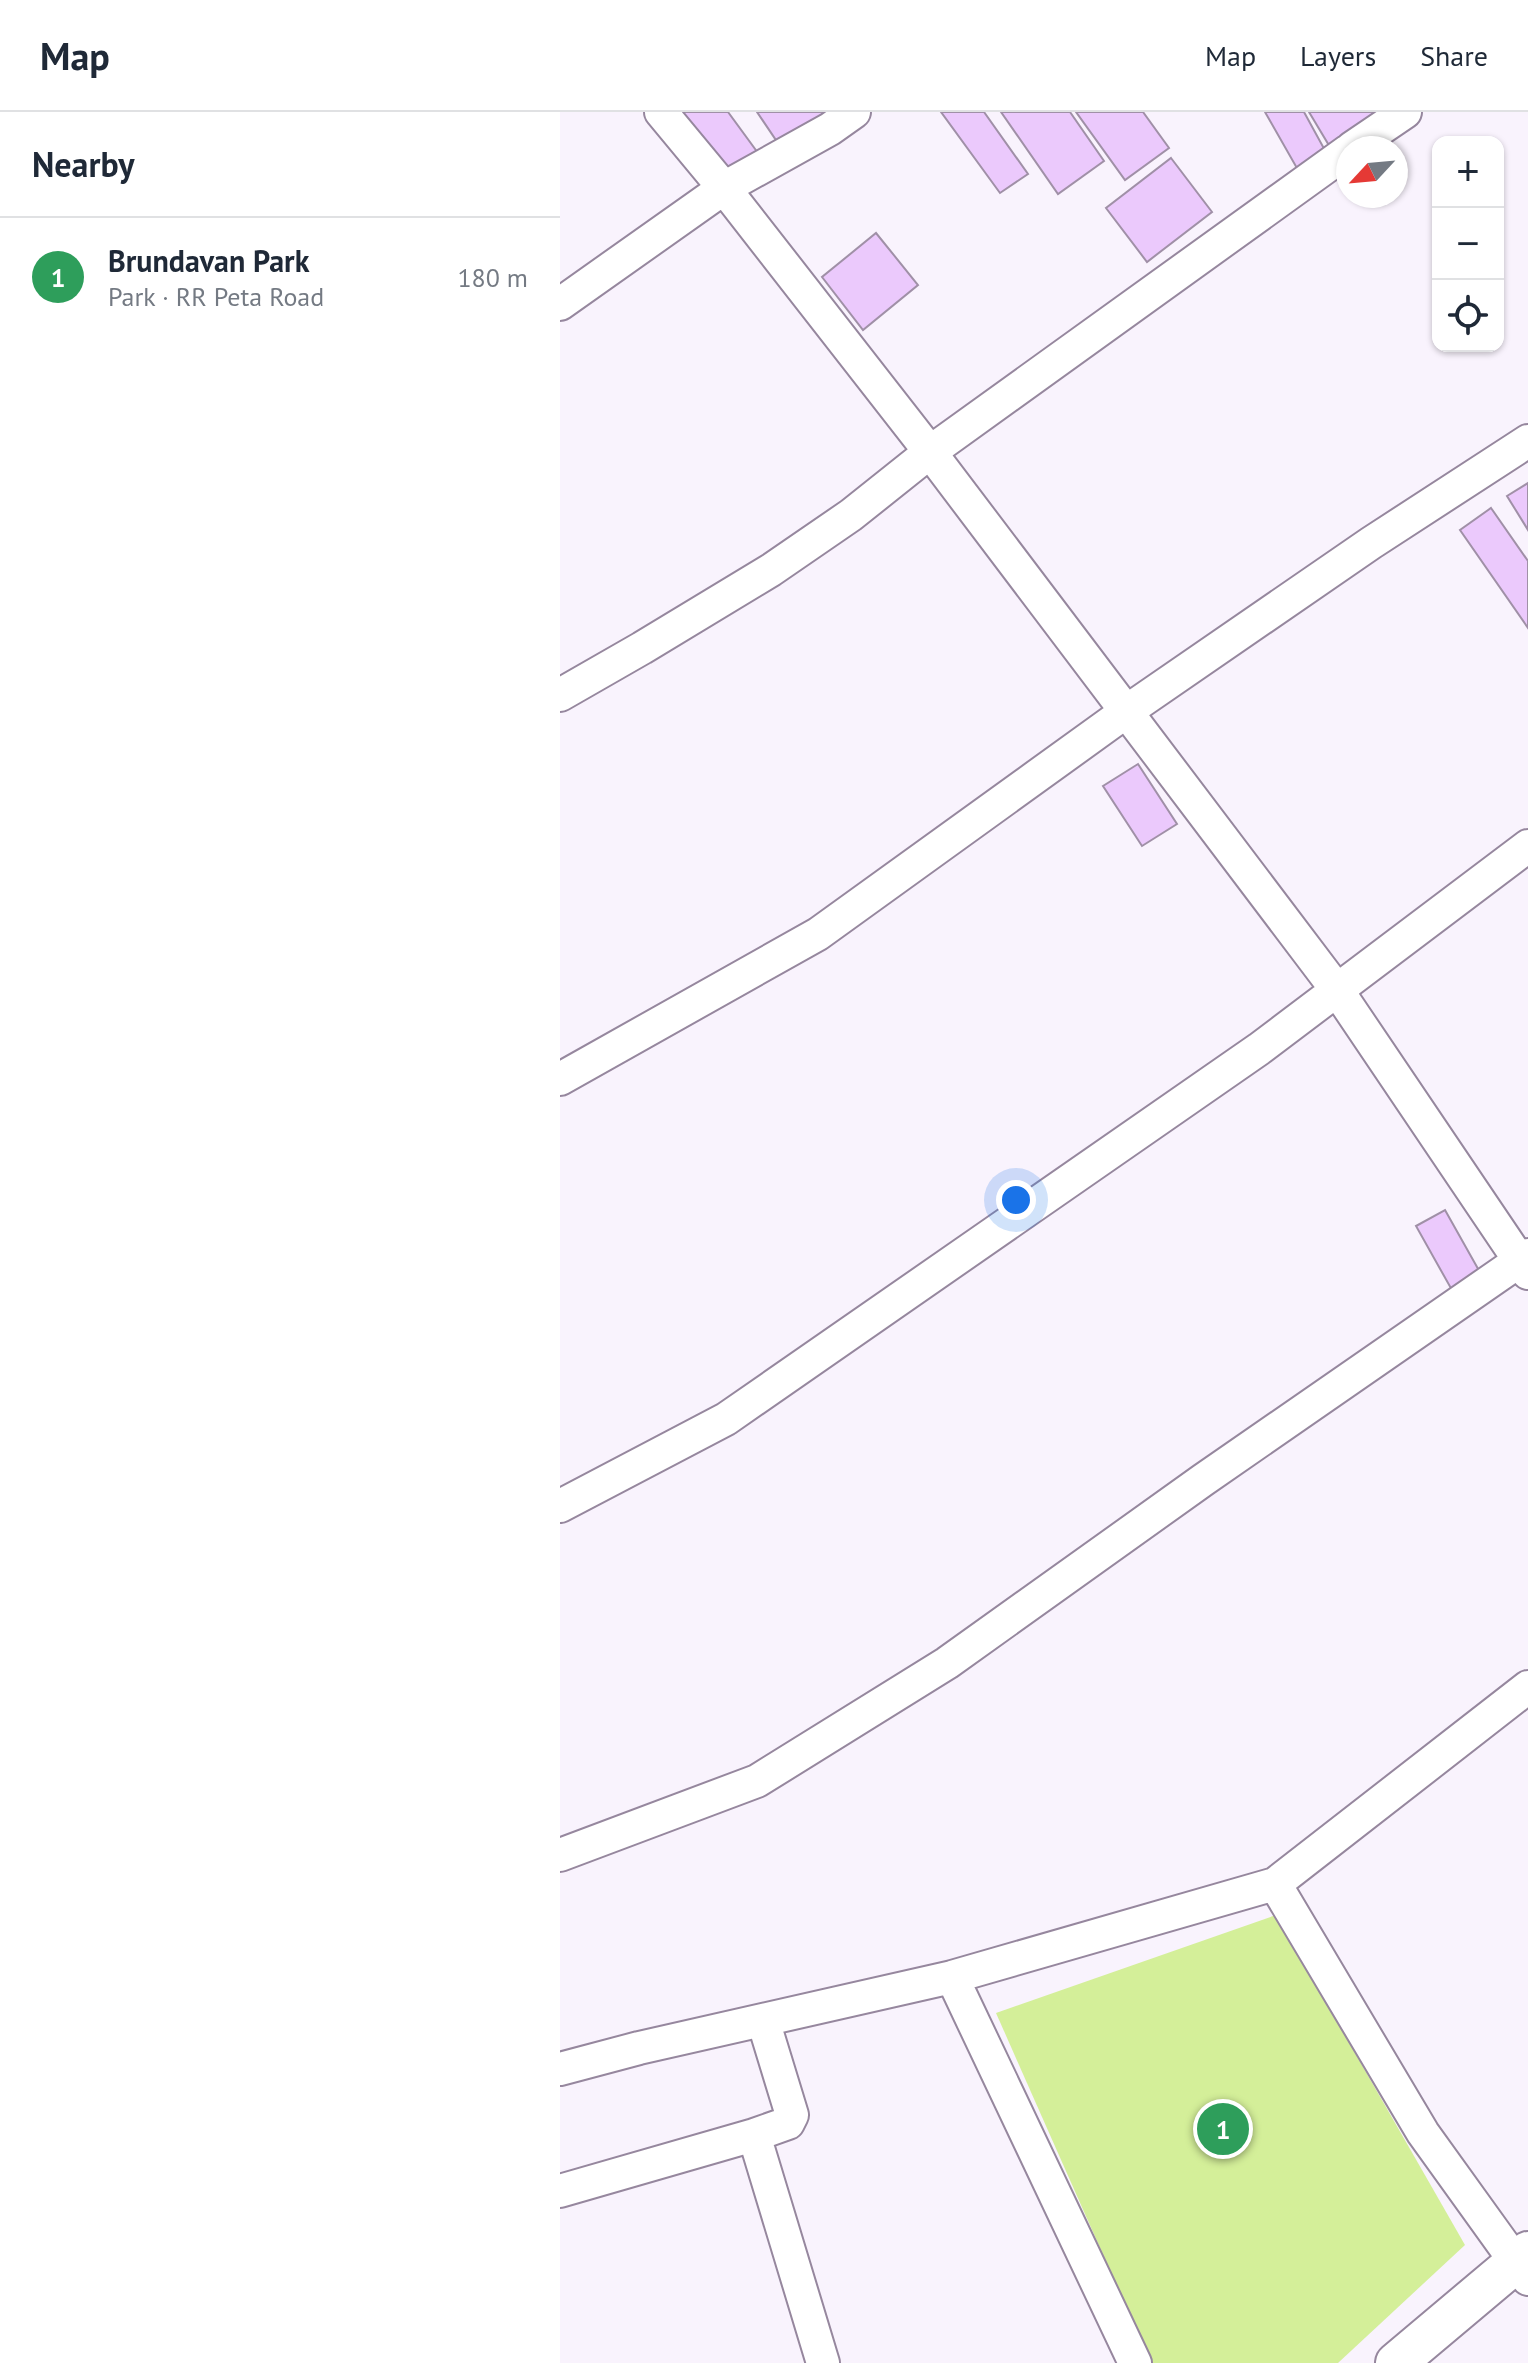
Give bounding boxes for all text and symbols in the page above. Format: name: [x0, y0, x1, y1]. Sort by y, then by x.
text: Map: [40, 31, 110, 80]
text: Map: [1205, 37, 1256, 74]
text: Layers: [1300, 37, 1376, 74]
text: Share: [1420, 37, 1488, 74]
north arrow: [1336, 136, 1408, 208]
map controls: [1432, 136, 1504, 352]
button: +: [1432, 136, 1504, 208]
text: Nearby: [32, 142, 134, 186]
button: −: [1432, 208, 1504, 280]
text: Brundavan Park: [108, 241, 309, 280]
text: 1: [51, 261, 65, 294]
text: 180 m: [457, 261, 528, 294]
text: Park · RR Peta Road: [108, 280, 324, 313]
button: locate: [1432, 280, 1504, 352]
your location: [996, 1180, 1036, 1220]
pin: 1: [1197, 2099, 1249, 2159]

